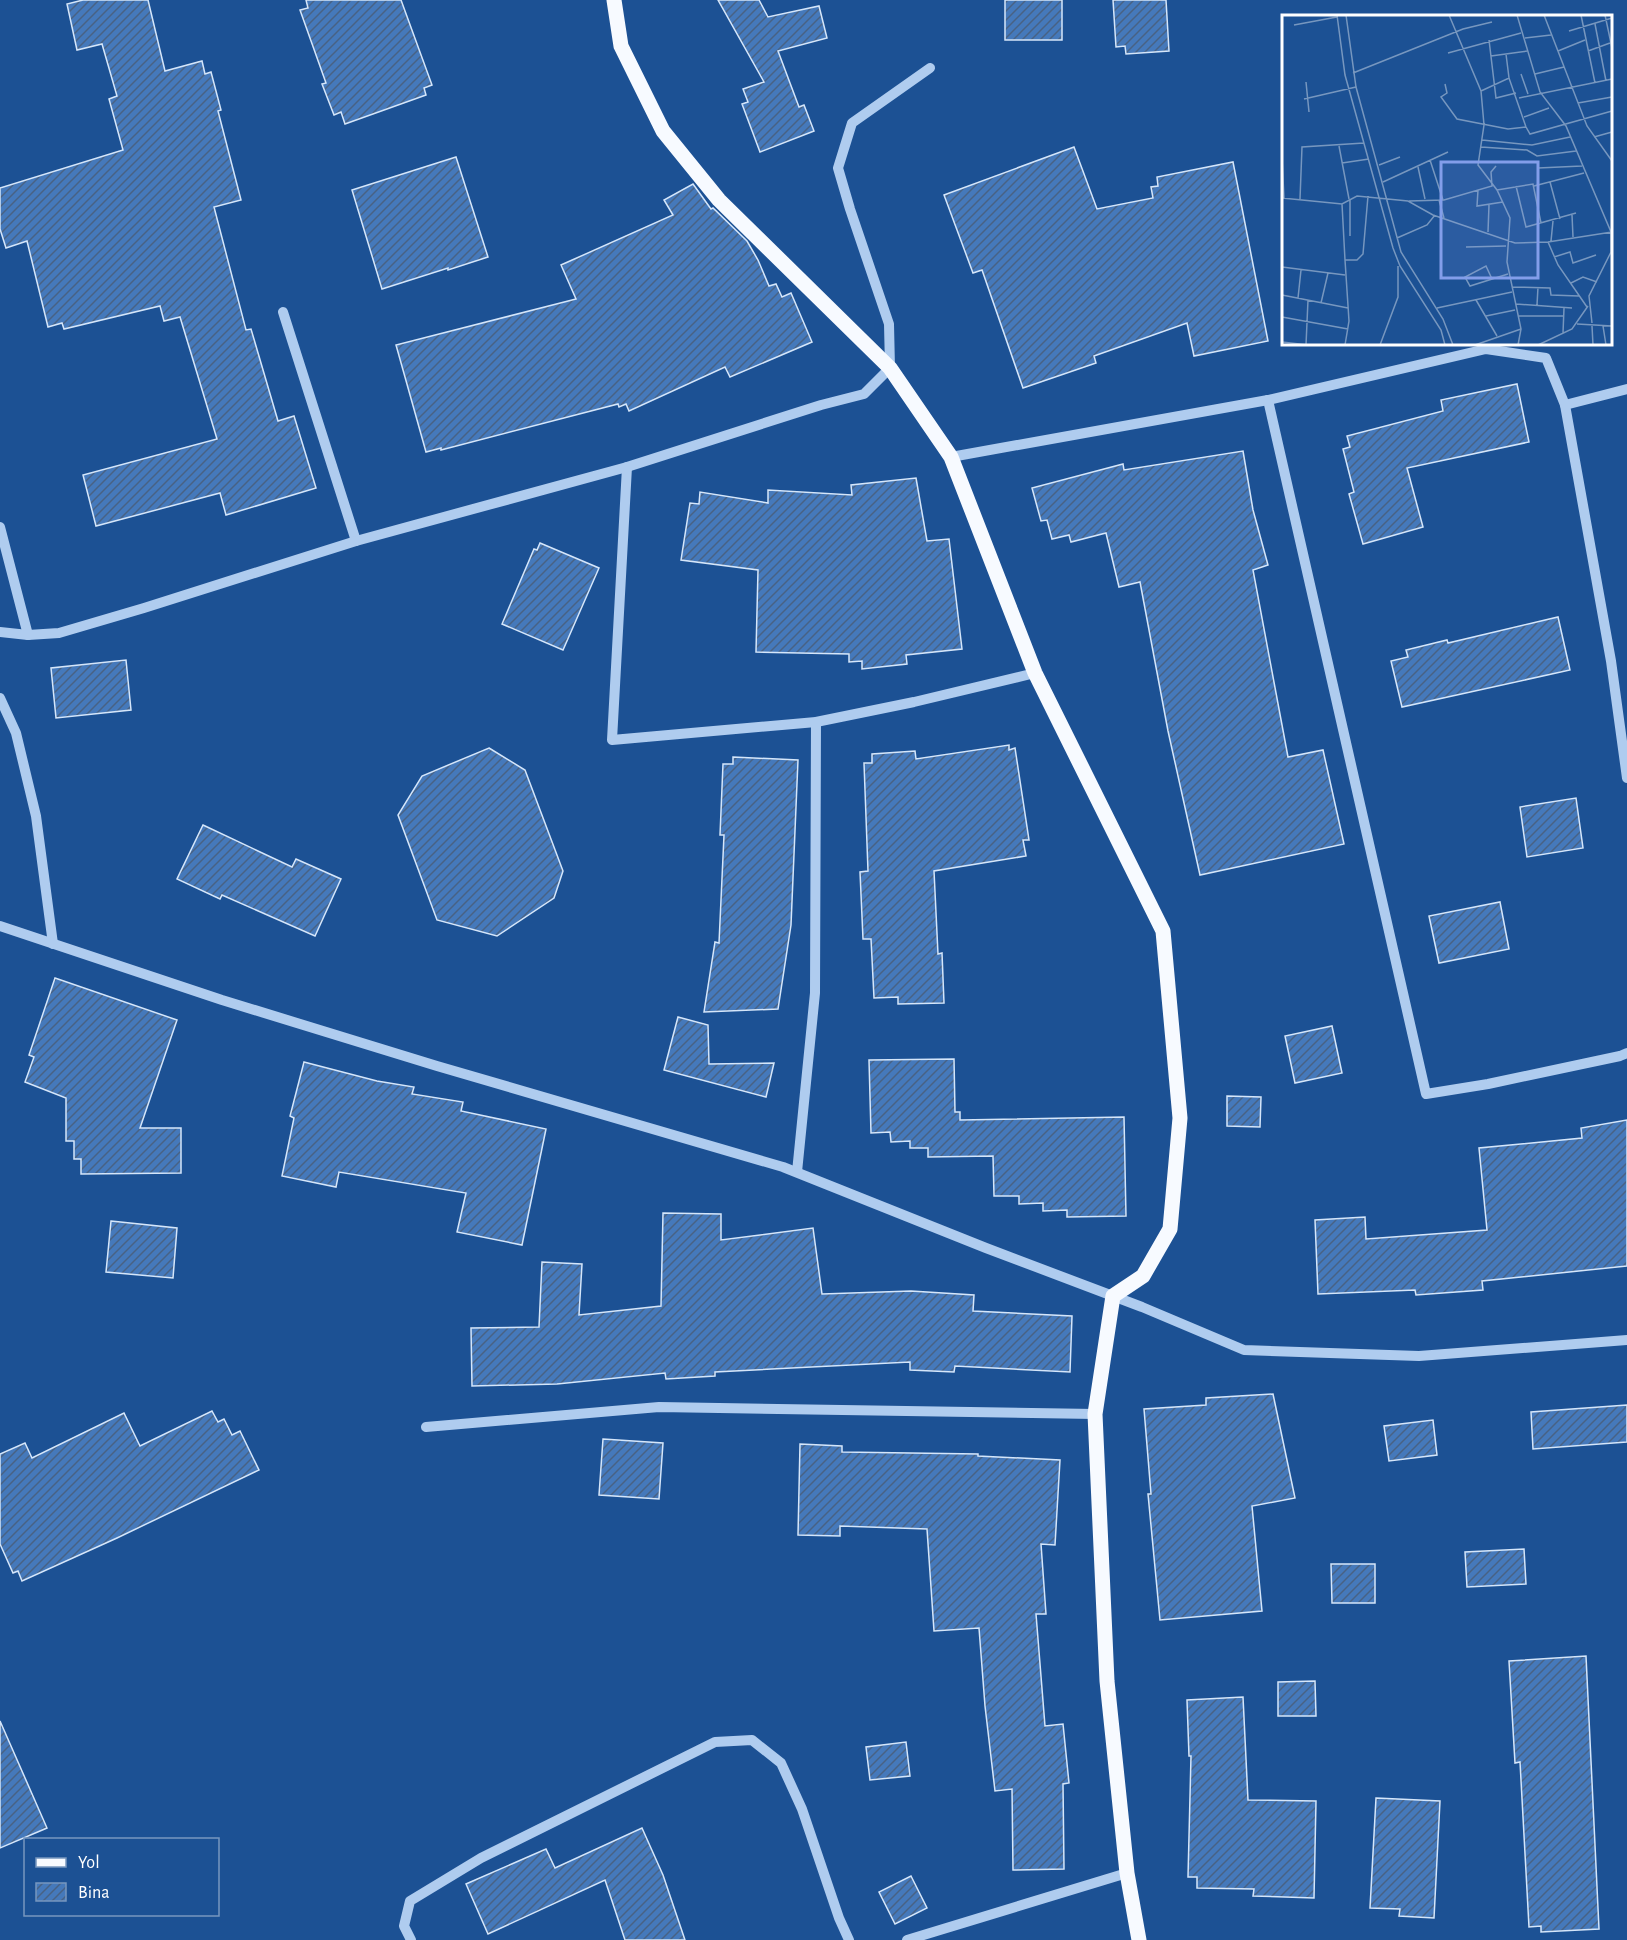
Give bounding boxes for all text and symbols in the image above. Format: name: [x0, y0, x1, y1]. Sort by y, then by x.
inset map: [1282, 15, 1612, 345]
legend: [24, 1838, 219, 1916]
text: Yol: [78, 1854, 100, 1872]
text: Bina: [78, 1884, 110, 1902]

